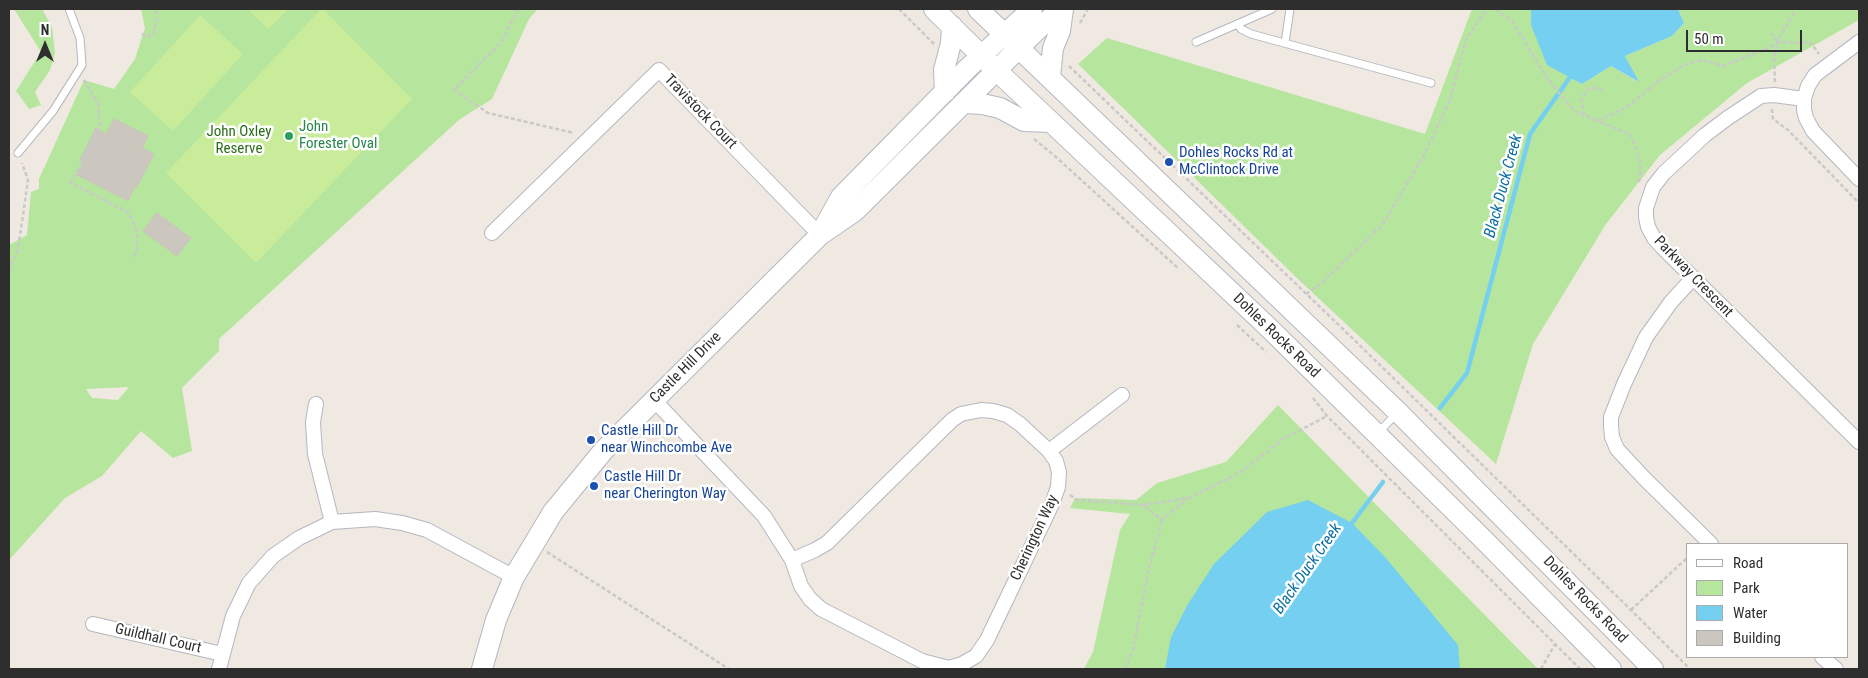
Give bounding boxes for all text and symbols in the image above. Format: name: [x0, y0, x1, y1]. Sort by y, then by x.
north arrow: [20, 20, 70, 70]
scale bar: [1688, 20, 1804, 52]
text: N: [41, 22, 49, 38]
text: 50 m: [1694, 30, 1724, 48]
street label: Travistock Court: [660, 71, 740, 153]
place label: John Forester Oval: [299, 118, 377, 153]
park label: John Oxley Reserve: [207, 123, 271, 158]
marker: John Forester Oval: [283, 130, 295, 142]
water label: Black Duck Creek: [1481, 132, 1527, 240]
place label: Dohles Rocks Rd at McClintock Drive: [1179, 144, 1293, 179]
marker: Dohles Rocks Rd at McClintock Drive: [1163, 156, 1175, 168]
street label: Parkway Crescent: [1650, 233, 1736, 321]
street label: Dohles Rocks Road: [1229, 290, 1323, 382]
street label: Castle Hill Drive: [646, 328, 726, 408]
place label: Castle Hill Dr near Winchcombe Ave: [601, 422, 732, 457]
marker: Castle Hill Dr near Winchcombe Ave: [585, 434, 597, 446]
place label: Castle Hill Dr near Cherington Way: [604, 468, 726, 503]
marker: Castle Hill Dr near Cherington Way: [588, 480, 600, 492]
street label: Cherington Way: [1007, 492, 1063, 584]
water label: Black Duck Creek: [1270, 520, 1346, 618]
legend: [1686, 543, 1848, 658]
street label: Dohles Rocks Road: [1539, 553, 1631, 647]
text: Road: [1733, 554, 1763, 572]
text: Park: [1733, 579, 1760, 597]
text: Water: [1733, 604, 1767, 622]
street label: Guildhall Court: [113, 620, 203, 658]
text: Building: [1733, 629, 1781, 647]

